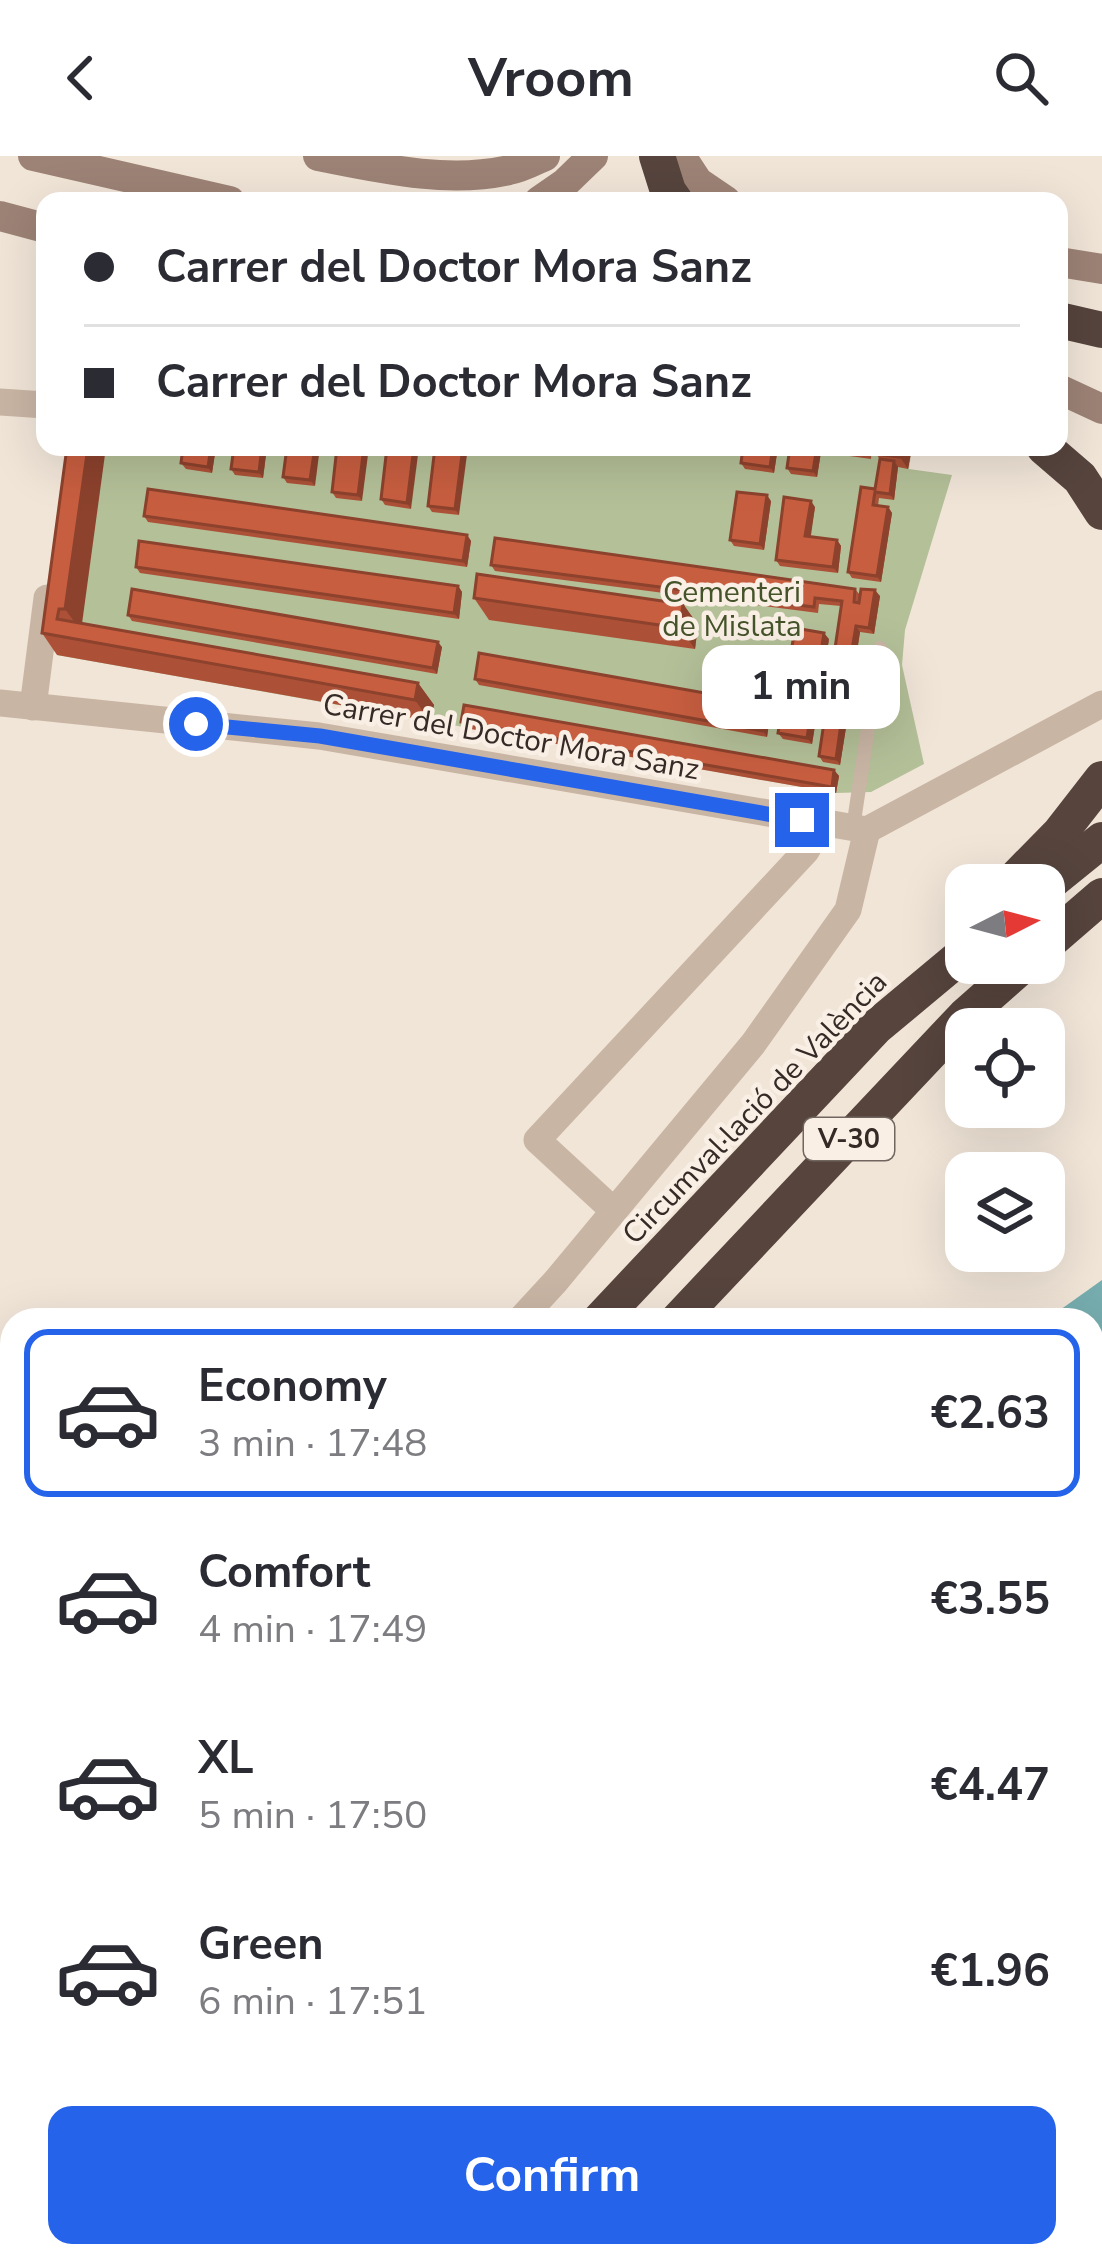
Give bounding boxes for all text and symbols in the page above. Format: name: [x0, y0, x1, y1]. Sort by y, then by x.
text: Vroom: [468, 41, 634, 115]
icon: back: [48, 45, 114, 111]
icon: search: [988, 45, 1054, 111]
text: Carrer del Doctor Mora Sanz: [156, 237, 752, 298]
text: Carrer del Doctor Mora Sanz: [156, 352, 752, 413]
park label: Cementeri de Mislata: [662, 572, 802, 647]
callout: 1 min: [703, 646, 901, 730]
text: 1 min: [751, 660, 851, 713]
street label: Carrer del Doctor Mora Sanz: [320, 684, 703, 790]
route start: [169, 697, 223, 751]
route end: [775, 793, 829, 847]
north arrow: [945, 864, 1065, 984]
map controls: [945, 864, 1065, 1272]
street label: Circumval·lació de València: [613, 962, 897, 1254]
button: locate: [945, 1008, 1065, 1128]
road number: V-30: [804, 1118, 894, 1160]
button: layers: [945, 1152, 1065, 1272]
text: Economy: [198, 1356, 387, 1417]
icon: car: [54, 1359, 162, 1467]
text: €2.63: [931, 1383, 1050, 1444]
text: 3 min · 17:48: [198, 1417, 427, 1470]
text: Comfort: [198, 1542, 370, 1603]
icon: car: [54, 1545, 162, 1653]
text: €3.55: [931, 1569, 1050, 1630]
text: 4 min · 17:49: [198, 1603, 427, 1656]
text: XL: [198, 1728, 254, 1789]
icon: car: [54, 1731, 162, 1839]
text: €4.47: [931, 1755, 1050, 1816]
text: 5 min · 17:50: [198, 1789, 427, 1842]
text: Green: [198, 1914, 324, 1975]
icon: car: [54, 1917, 162, 2025]
text: €1.96: [931, 1941, 1050, 2002]
text: 6 min · 17:51: [198, 1975, 427, 2028]
button: Confirm: [48, 2106, 1056, 2244]

